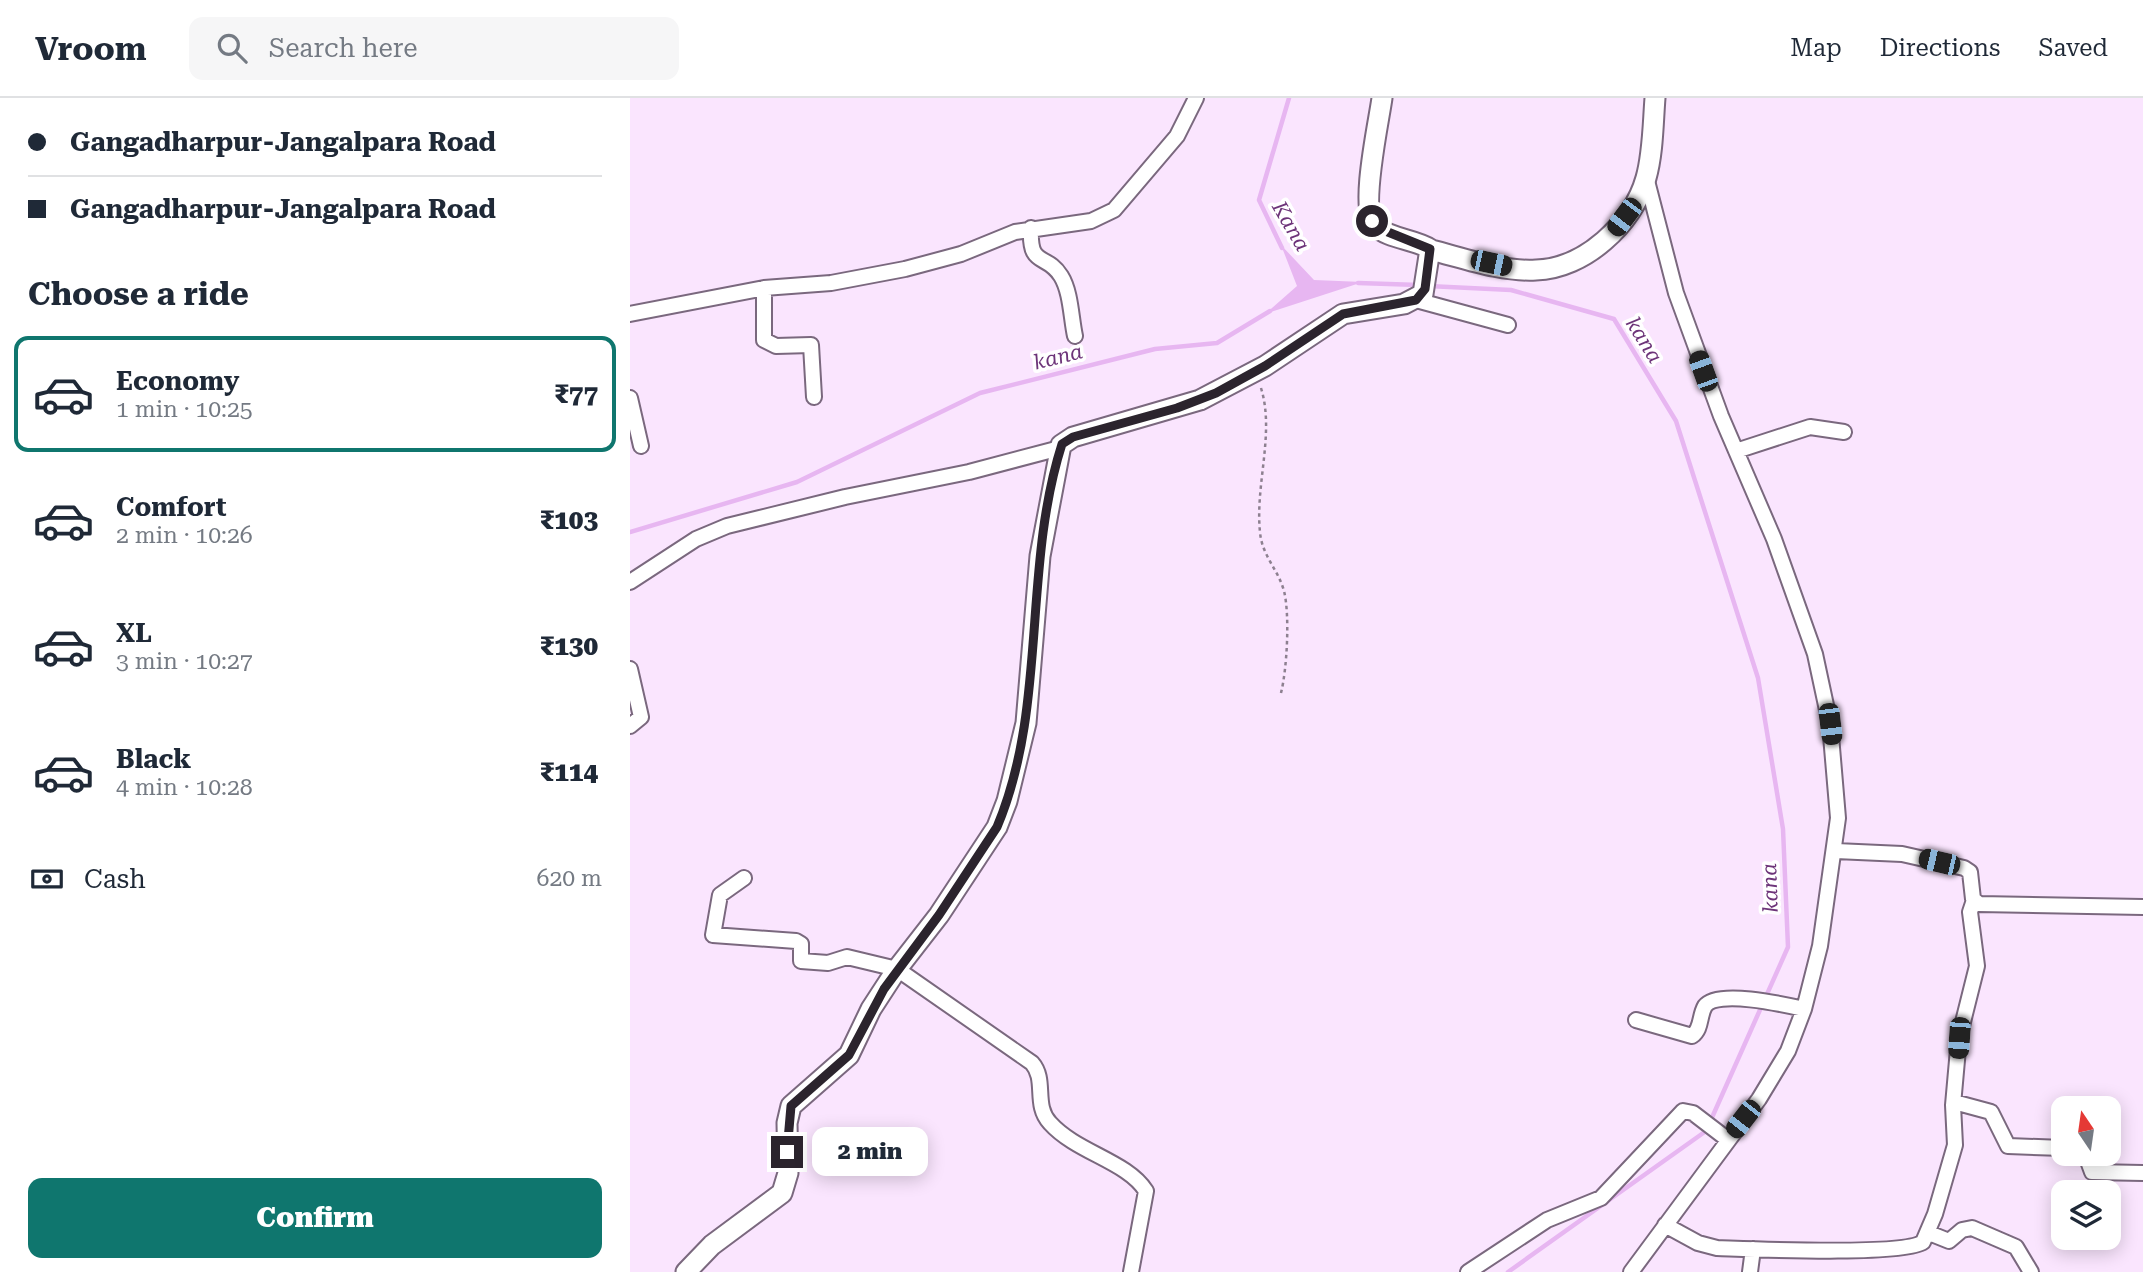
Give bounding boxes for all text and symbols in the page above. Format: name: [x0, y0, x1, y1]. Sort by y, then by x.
search box: [189, 17, 679, 80]
text: Vroom: [35, 29, 147, 68]
icon: search: [213, 29, 251, 67]
text: Search here: [269, 33, 418, 63]
text: Map: [1790, 34, 1842, 62]
text: Directions: [1880, 34, 2000, 62]
text: Saved: [2038, 34, 2108, 62]
text: Gangadharpur-Jangalpara Road: [70, 127, 496, 157]
text: Gangadharpur-Jangalpara Road: [70, 194, 496, 224]
car: [1603, 194, 1646, 240]
water label: Kana: [1267, 196, 1315, 255]
route start: [1356, 205, 1388, 237]
car: [1469, 248, 1514, 278]
text: Choose a ride: [28, 275, 249, 313]
water label: kana: [1621, 313, 1667, 367]
water label: kana: [1031, 339, 1085, 375]
car: [1686, 348, 1721, 394]
icon: car: [32, 363, 95, 426]
text: Economy: [116, 366, 239, 396]
text: ₹77: [554, 379, 598, 409]
text: 1 min · 10:25: [116, 396, 253, 423]
icon: car: [32, 489, 95, 552]
text: Comfort: [116, 492, 226, 522]
text: ₹103: [540, 505, 598, 535]
text: 2 min · 10:26: [116, 522, 253, 549]
icon: car: [32, 615, 95, 678]
text: XL: [116, 618, 152, 648]
text: ₹130: [540, 631, 598, 661]
text: 3 min · 10:27: [116, 648, 253, 675]
car: [1818, 702, 1843, 746]
icon: car: [32, 741, 95, 804]
text: Black: [116, 744, 191, 774]
text: ₹114: [540, 757, 598, 787]
text: 4 min · 10:28: [116, 774, 253, 801]
car: [1917, 847, 1962, 877]
icon: cash: [28, 860, 66, 898]
water label: kana: [1757, 863, 1783, 913]
text: Cash: [84, 864, 146, 894]
text: 620 m: [537, 865, 602, 892]
car: [1948, 1016, 1971, 1060]
car: [1722, 1096, 1765, 1142]
north arrow: [2051, 1096, 2121, 1166]
map controls: [2051, 1096, 2121, 1250]
callout: 2 min: [812, 1128, 927, 1176]
route end: [771, 1136, 803, 1168]
text: 2 min: [838, 1138, 902, 1165]
button: Confirm: [28, 1178, 602, 1258]
button: layers: [2051, 1180, 2121, 1250]

